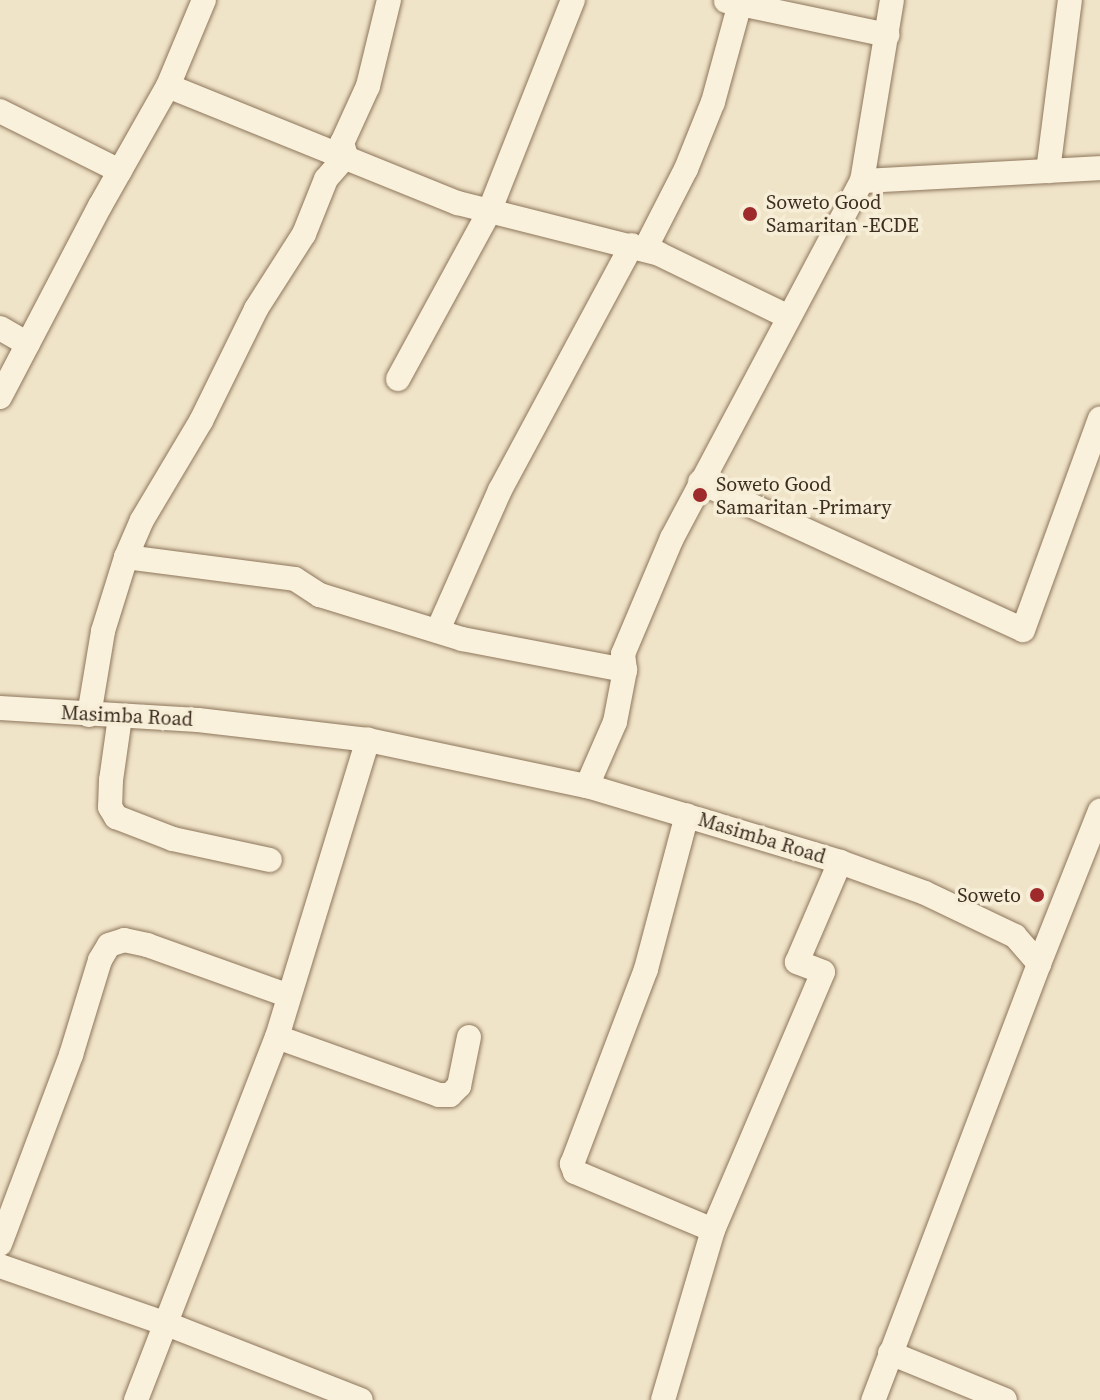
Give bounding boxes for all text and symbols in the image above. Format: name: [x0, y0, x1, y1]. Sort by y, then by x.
place label: Soweto Good Samaritan -ECDE: [766, 190, 919, 237]
marker: Soweto Good Samaritan -ECDE: [741, 205, 759, 223]
place label: Soweto Good Samaritan -Primary: [716, 472, 891, 519]
marker: Soweto Good Samaritan -Primary: [691, 486, 709, 504]
street label: Masimba Road: [60, 701, 194, 731]
street label: Masimba Road: [695, 807, 829, 869]
place label: Soweto: [957, 883, 1021, 907]
marker: Soweto: [1028, 886, 1046, 904]

